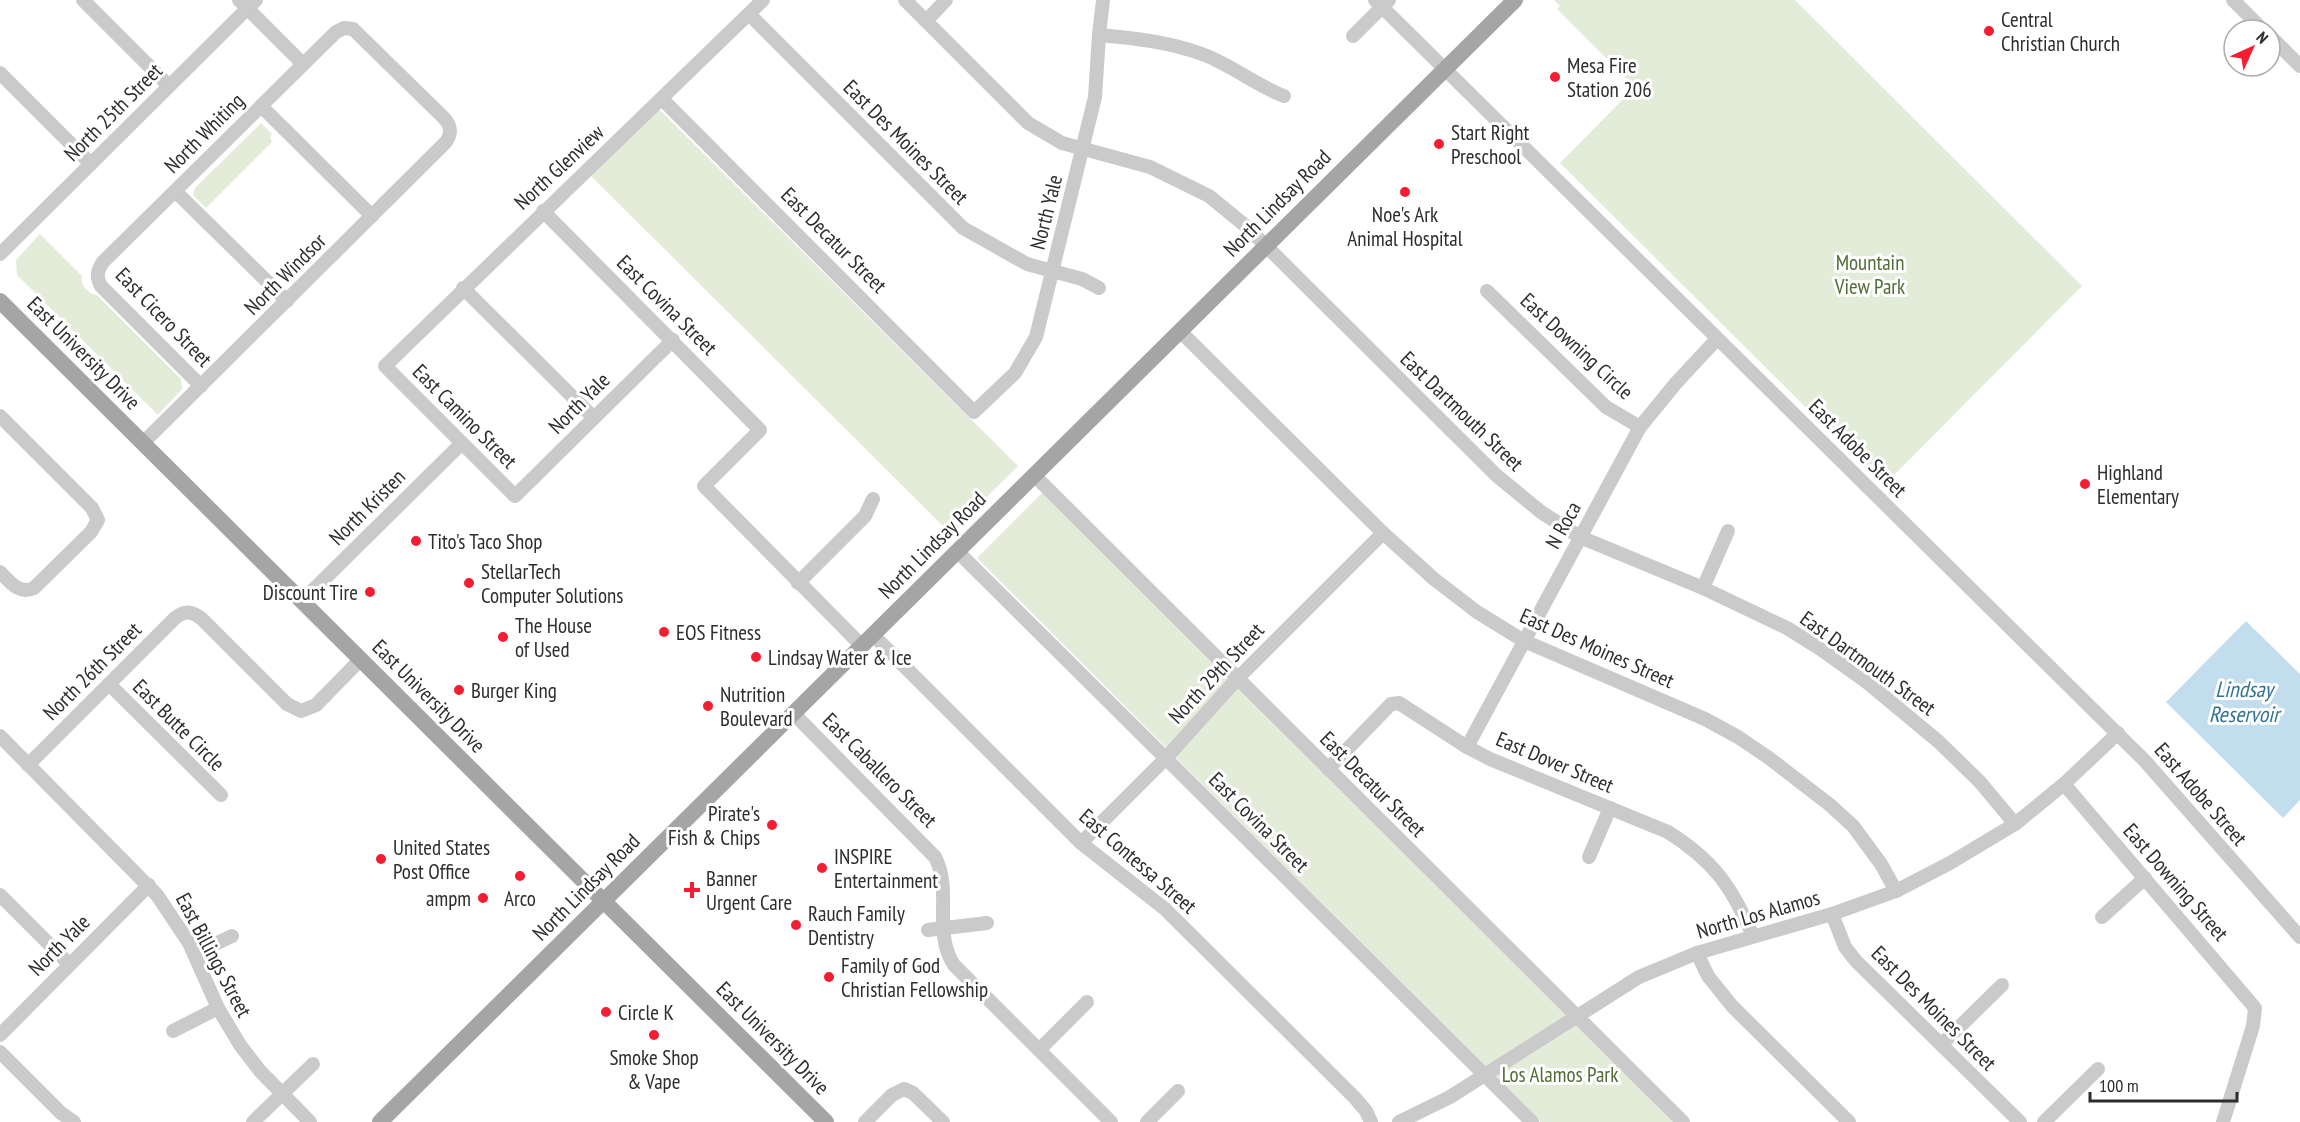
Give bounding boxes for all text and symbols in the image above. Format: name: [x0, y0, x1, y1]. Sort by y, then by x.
place label: Central Christian Church: [2001, 6, 2120, 57]
north arrow: [2222, 18, 2282, 78]
marker: Central Christian Church: [1982, 24, 1996, 38]
text: N: [2252, 27, 2273, 48]
place label: Mesa Fire Station 206: [1567, 52, 1652, 103]
street label: North 25th Street: [58, 57, 168, 167]
marker: Mesa Fire Station 206: [1548, 70, 1562, 84]
street label: East Des Moines Street: [838, 74, 974, 210]
street label: North Whiting: [158, 87, 250, 179]
street label: North Glenview: [509, 118, 610, 215]
place label: Start Right Preschool: [1451, 119, 1530, 170]
marker: Start Right Preschool: [1432, 137, 1446, 151]
street label: North Lindsay Road: [1218, 144, 1336, 262]
street label: North Yale: [1024, 172, 1068, 252]
street label: East Decatur Street: [775, 181, 893, 299]
marker: Noe's Ark Animal Hospital: [1398, 185, 1412, 199]
place label: Noe's Ark Animal Hospital: [1347, 201, 1463, 252]
street label: North Windsor: [238, 227, 332, 321]
street label: East Covina Street: [611, 249, 723, 361]
park label: Mountain View Park: [1834, 249, 1905, 300]
street label: East Cicero Street: [110, 262, 218, 372]
street label: East Downing Circle: [1515, 287, 1639, 405]
street label: East University Drive: [22, 291, 146, 415]
street label: East Dartmouth Street: [1395, 345, 1529, 477]
street label: East Camino Street: [407, 358, 523, 474]
street label: North Yale: [543, 367, 615, 439]
street label: East Adobe Street: [1803, 393, 1913, 503]
place label: Highland Elementary: [2097, 459, 2179, 510]
street label: North Kristen: [323, 463, 411, 551]
marker: Highland Elementary: [2078, 477, 2092, 491]
street label: North Lindsay Road: [873, 486, 991, 604]
street label: N Roca: [1539, 497, 1587, 553]
place label: Tito's Taco Shop: [428, 528, 542, 555]
marker: Tito's Taco Shop: [409, 534, 423, 548]
place label: StellarTech Computer Solutions: [481, 558, 623, 609]
marker: StellarTech Computer Solutions: [462, 576, 476, 590]
place label: Discount Tire: [263, 579, 358, 606]
marker: Discount Tire: [363, 585, 377, 599]
street label: East Des Moines Street: [1516, 602, 1678, 694]
street label: East Dartmouth Street: [1795, 605, 1941, 721]
place label: The House of Used: [515, 612, 592, 663]
street label: North 26th Street: [37, 616, 147, 726]
street label: North 29th Street: [1163, 617, 1270, 729]
place label: EOS Fitness: [676, 619, 761, 646]
marker: EOS Fitness: [657, 625, 671, 639]
marker: The House of Used: [496, 630, 510, 644]
street label: East University Drive: [367, 634, 491, 758]
place label: Lindsay Water & Ice: [768, 644, 912, 671]
marker: Lindsay Water & Ice: [749, 650, 763, 664]
street label: East Butte Circle: [127, 673, 231, 777]
water label: Lindsay Reservoir: [2209, 675, 2282, 728]
place label: Burger King: [471, 677, 557, 704]
place label: Nutrition Boulevard: [720, 681, 793, 732]
marker: Burger King: [452, 683, 466, 697]
marker: Nutrition Boulevard: [701, 699, 715, 713]
street label: East Caballero Street: [817, 707, 943, 833]
street label: East Decatur Street: [1314, 725, 1432, 843]
street label: East Dover Street: [1492, 725, 1618, 799]
street label: East Adobe Street: [2149, 737, 2253, 851]
street label: East Covina Street: [1203, 766, 1315, 878]
place label: Pirate's Fish & Chips: [668, 800, 760, 851]
street label: East Contessa Street: [1074, 803, 1202, 920]
marker: Pirate's Fish & Chips: [765, 818, 779, 832]
street label: East Downing Street: [2118, 818, 2235, 947]
street label: North Lindsay Road: [527, 828, 645, 946]
place label: United States Post Office: [393, 834, 490, 885]
place label: INSPIRE Entertainment: [834, 843, 938, 894]
marker: United States Post Office: [374, 852, 388, 866]
marker: INSPIRE Entertainment: [815, 861, 829, 875]
place label: Banner Urgent Care: [706, 865, 792, 916]
marker: Arco: [513, 869, 527, 883]
marker: Banner Urgent Care: [683, 881, 701, 899]
street label: North Los Alamos: [1693, 884, 1823, 944]
place label: ampm: [426, 885, 471, 912]
place label: Arco: [504, 885, 536, 912]
street label: East Billings Street: [170, 888, 258, 1022]
marker: ampm: [476, 891, 490, 905]
place label: Rauch Family Dentistry: [808, 900, 905, 951]
street label: North Yale: [23, 909, 95, 981]
marker: Rauch Family Dentistry: [789, 918, 803, 932]
street label: East Des Moines Street: [1866, 940, 2002, 1076]
place label: Family of God Christian Fellowship: [841, 952, 988, 1003]
marker: Family of God Christian Fellowship: [822, 970, 836, 984]
street label: East University Drive: [711, 976, 835, 1100]
place label: Circle K: [618, 999, 674, 1026]
marker: Circle K: [599, 1005, 613, 1019]
marker: Smoke Shop & Vape: [647, 1028, 661, 1042]
place label: Smoke Shop & Vape: [609, 1044, 699, 1095]
park label: Los Alamos Park: [1502, 1061, 1618, 1088]
scale bar: [2090, 1065, 2237, 1103]
text: 100 m: [2099, 1074, 2139, 1097]

